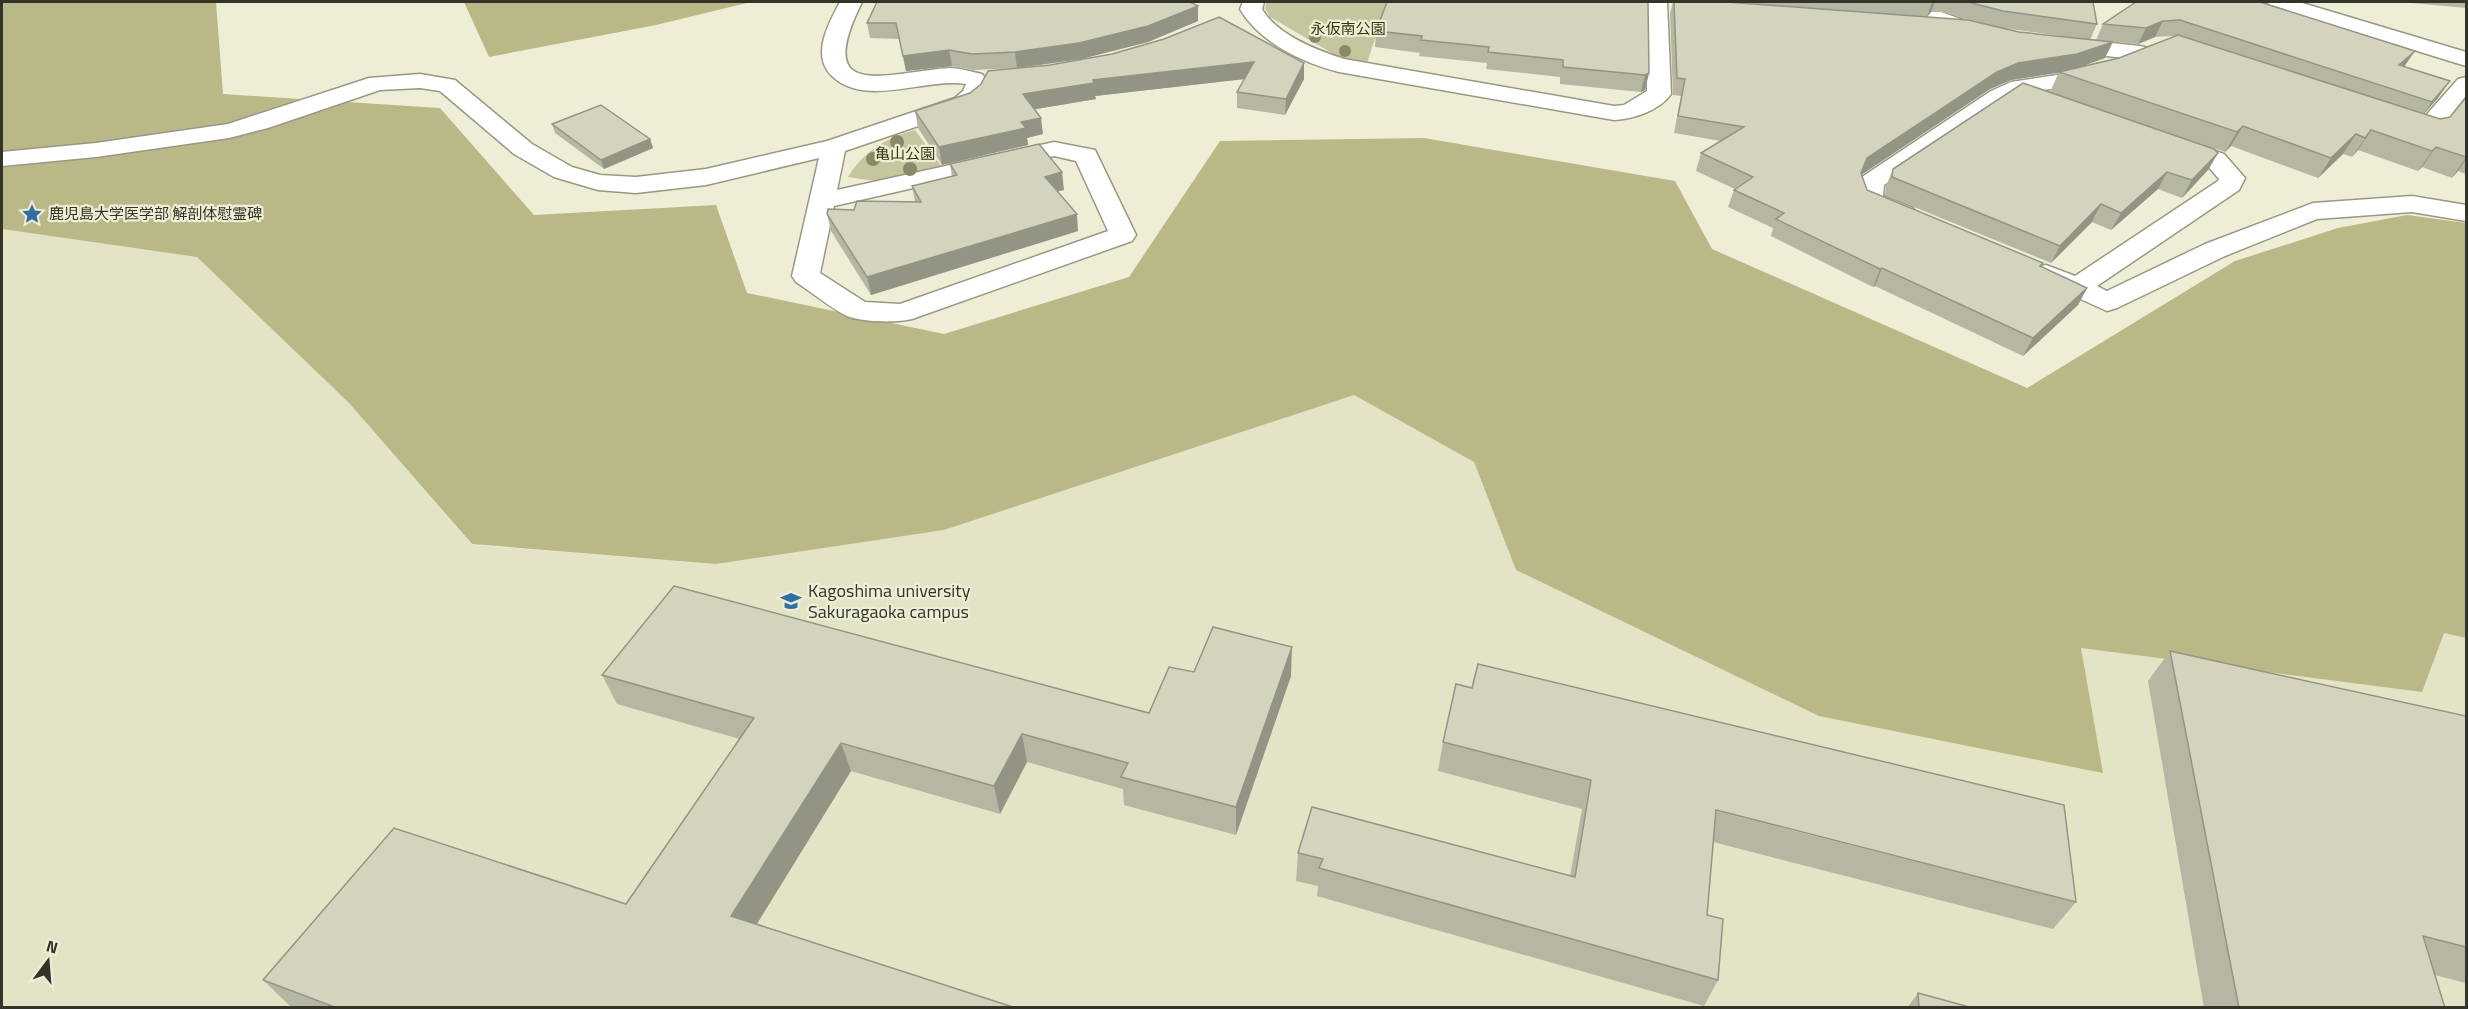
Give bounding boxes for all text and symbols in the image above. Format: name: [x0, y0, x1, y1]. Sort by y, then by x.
park label: 永仮南公園: [1310, 17, 1386, 40]
park label: 亀山公園: [875, 142, 935, 165]
place icon: 鹿児島大学医学部 解剖体慰霊碑: [20, 202, 44, 226]
place label: 鹿児島大学医学部 解剖体慰霊碑: [49, 202, 262, 225]
place label: Kagoshima university Sakuragaoka campus: [808, 577, 971, 625]
school or university icon: Kagoshima university Sakuragaoka campus: [779, 589, 803, 613]
north arrow: [18, 931, 78, 991]
text: N: [43, 934, 61, 960]

